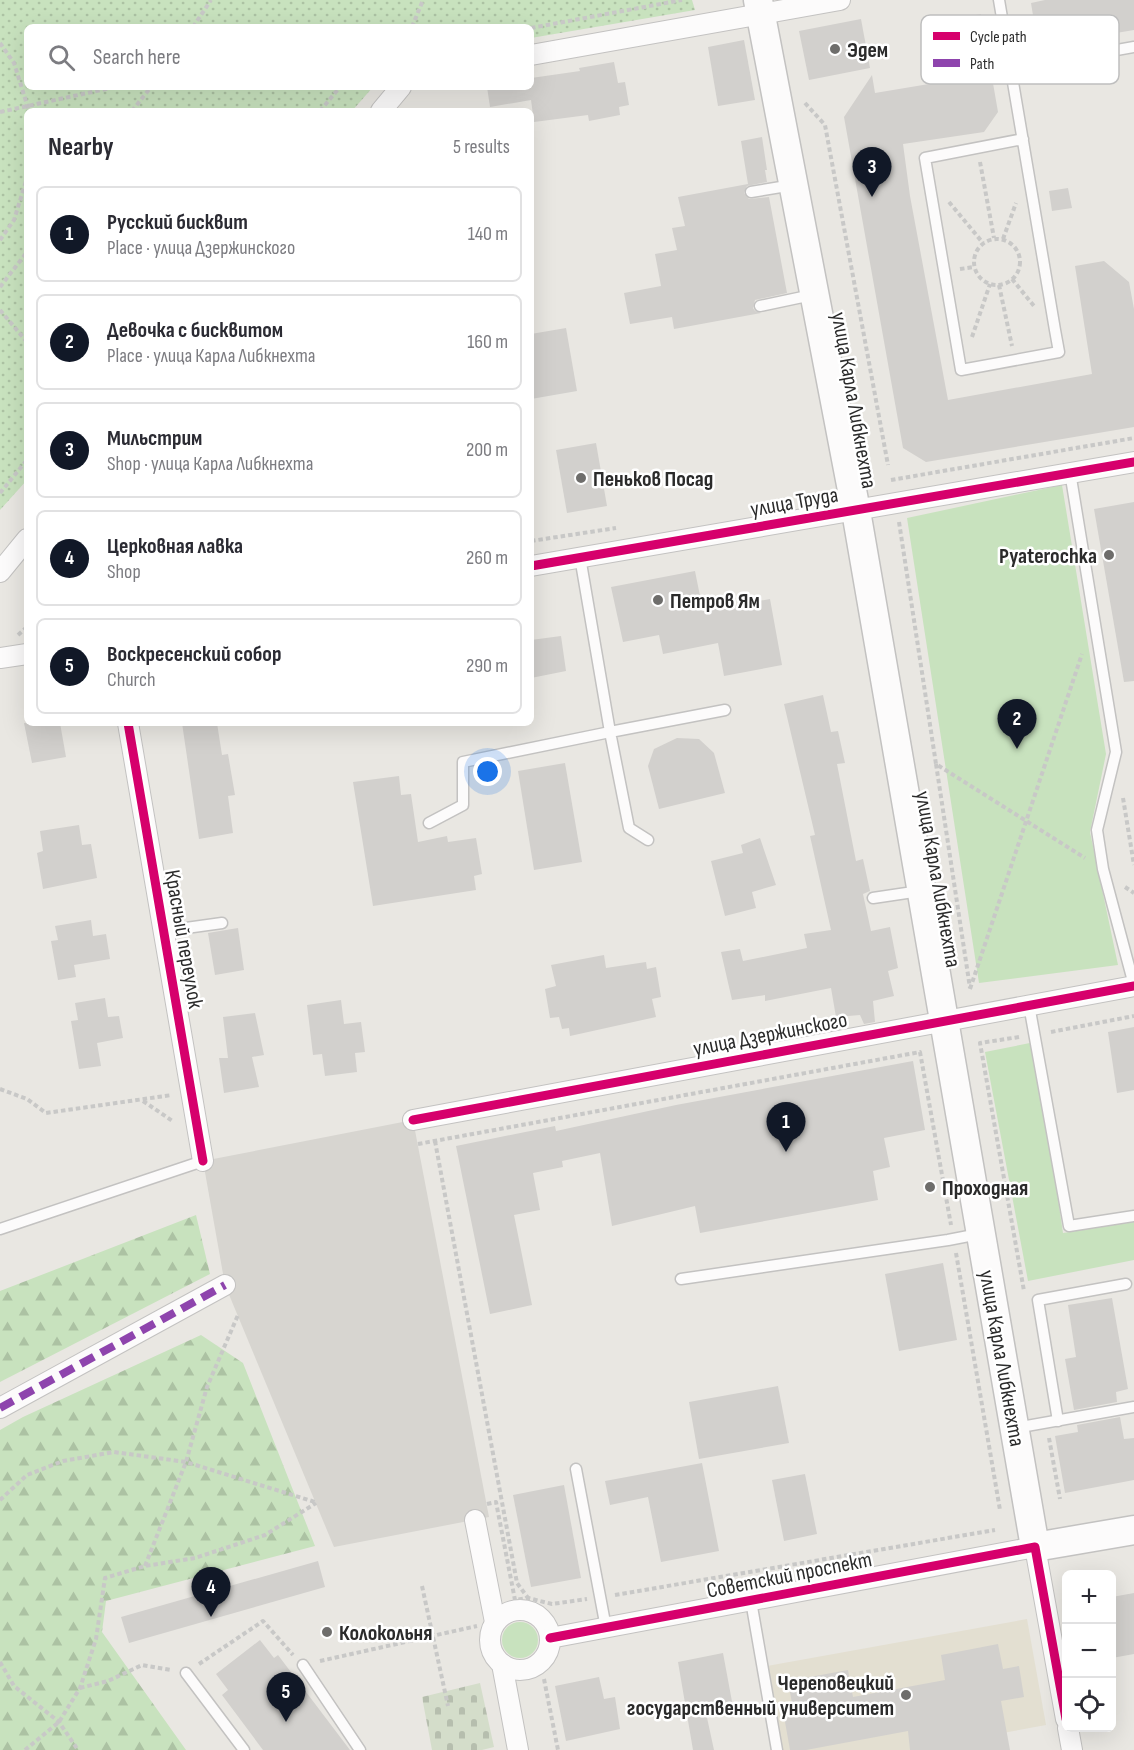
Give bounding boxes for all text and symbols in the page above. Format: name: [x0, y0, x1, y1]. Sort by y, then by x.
legend: [921, 15, 1119, 84]
search box: [24, 24, 534, 90]
text: Cycle path: [970, 28, 1027, 47]
place label: Эдем: [847, 37, 888, 64]
icon: search: [45, 41, 78, 74]
marker: Эдем: [828, 42, 842, 56]
text: Search here: [93, 44, 180, 71]
text: Path: [970, 55, 994, 74]
text: Nearby: [48, 132, 114, 163]
text: 5 results: [453, 135, 510, 159]
pin: 3: [852, 148, 892, 197]
text: Русский бисквит: [107, 209, 248, 236]
text: 1: [66, 222, 73, 246]
text: 140 m: [468, 222, 508, 246]
text: Place · улица Дзержинского: [107, 236, 295, 260]
street label: улица Карла Либкнехта: [825, 310, 882, 491]
text: Девочка с бисквитом: [107, 317, 283, 344]
text: 2: [65, 330, 74, 354]
text: 160 m: [467, 330, 508, 354]
text: Place · улица Карла Либкнехта: [107, 344, 315, 368]
text: Мильстрим: [107, 425, 202, 452]
text: 3: [65, 438, 74, 462]
text: 200 m: [466, 438, 508, 462]
text: Shop · улица Карла Либкнехта: [107, 452, 313, 476]
place label: Пеньков Посад: [593, 466, 713, 493]
marker: Пеньков Посад: [574, 471, 588, 485]
street label: улица Труда: [748, 481, 840, 523]
text: Церковная лавка: [107, 533, 243, 560]
place label: Pyaterochka: [999, 543, 1097, 570]
text: 4: [65, 546, 74, 570]
text: 260 m: [466, 546, 508, 570]
marker: Pyaterochka: [1102, 548, 1116, 562]
text: Shop: [107, 560, 141, 584]
place label: Петров Ям: [670, 588, 760, 615]
marker: Петров Ям: [651, 593, 665, 607]
text: Воскресенский собор: [107, 641, 281, 668]
text: 5: [65, 654, 74, 678]
text: 290 m: [466, 654, 508, 678]
text: Church: [107, 668, 156, 692]
pin: 2: [998, 700, 1036, 749]
your location: [473, 757, 502, 786]
street label: улица Карла Либкнехта: [909, 789, 966, 970]
street label: Красный переулок: [158, 868, 209, 1011]
street label: улица Дзержинского: [691, 1006, 850, 1063]
pin: 1: [766, 1102, 806, 1152]
place label: Проходная: [942, 1175, 1028, 1202]
marker: Проходная: [923, 1180, 937, 1194]
street label: улица Карла Либкнехта: [973, 1268, 1030, 1449]
street label: Советский проспект: [704, 1546, 874, 1605]
pin: 4: [192, 1568, 230, 1617]
map controls: [1062, 1570, 1116, 1732]
button: +: [1062, 1570, 1116, 1624]
place label: Колокольня: [339, 1620, 432, 1647]
button: −: [1062, 1624, 1116, 1678]
marker: Колокольня: [320, 1625, 334, 1639]
place label: Череповецкий государственный университет: [627, 1670, 894, 1722]
pin: 5: [266, 1672, 306, 1722]
button: locate: [1062, 1678, 1116, 1732]
marker: Череповецкий государственный университет: [899, 1688, 913, 1702]

